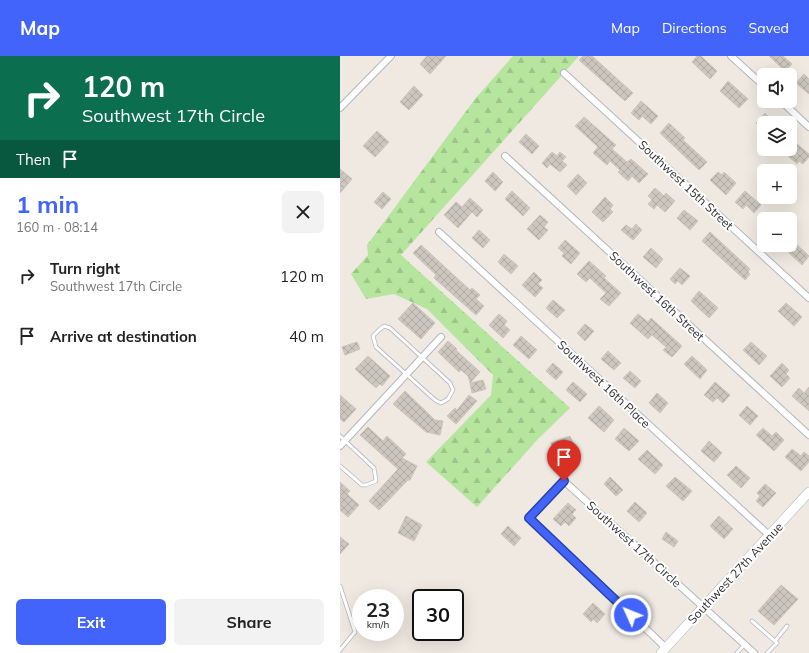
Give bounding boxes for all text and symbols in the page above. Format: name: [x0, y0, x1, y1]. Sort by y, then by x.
text: Map: [20, 16, 60, 40]
text: Map: [611, 19, 640, 37]
text: Directions: [662, 19, 727, 37]
text: Saved: [749, 19, 789, 37]
map controls: [757, 68, 797, 252]
button: sound: [757, 68, 797, 108]
text: 120 m: [82, 69, 165, 104]
icon: right: [16, 72, 68, 124]
text: Southwest 17th Circle: [82, 104, 265, 127]
button: layers: [757, 116, 797, 156]
street label: Southwest 15th Street: [635, 137, 737, 233]
icon: arrive: [59, 148, 81, 170]
text: Then: [16, 150, 51, 169]
button: +: [757, 164, 797, 204]
text: 1 min: [16, 189, 79, 219]
button: close: [282, 191, 324, 233]
button: −: [757, 212, 797, 252]
text: 160 m · 08:14: [16, 219, 98, 235]
street label: Southwest 16th Street: [606, 248, 708, 344]
text: Turn right: [50, 259, 120, 278]
icon: right: [16, 265, 38, 287]
text: 120 m: [280, 267, 324, 286]
text: Southwest 17th Circle: [50, 278, 182, 294]
icon: arrive: [16, 325, 38, 347]
text: Arrive at destination: [50, 327, 197, 346]
text: 40 m: [289, 327, 324, 346]
street label: Southwest 16th Place: [554, 337, 654, 431]
pin: [547, 440, 581, 481]
icon: arrive: [553, 446, 575, 468]
street label: Southwest 17th Circle: [584, 498, 684, 590]
street label: Southwest 27th Avenue: [684, 519, 786, 627]
speed limit sign: 30: [412, 589, 464, 641]
position arrow: [610, 594, 652, 636]
text: 23: [366, 597, 390, 622]
button: Exit: [16, 599, 166, 645]
button: Share: [174, 599, 324, 645]
text: km/h: [367, 618, 389, 631]

